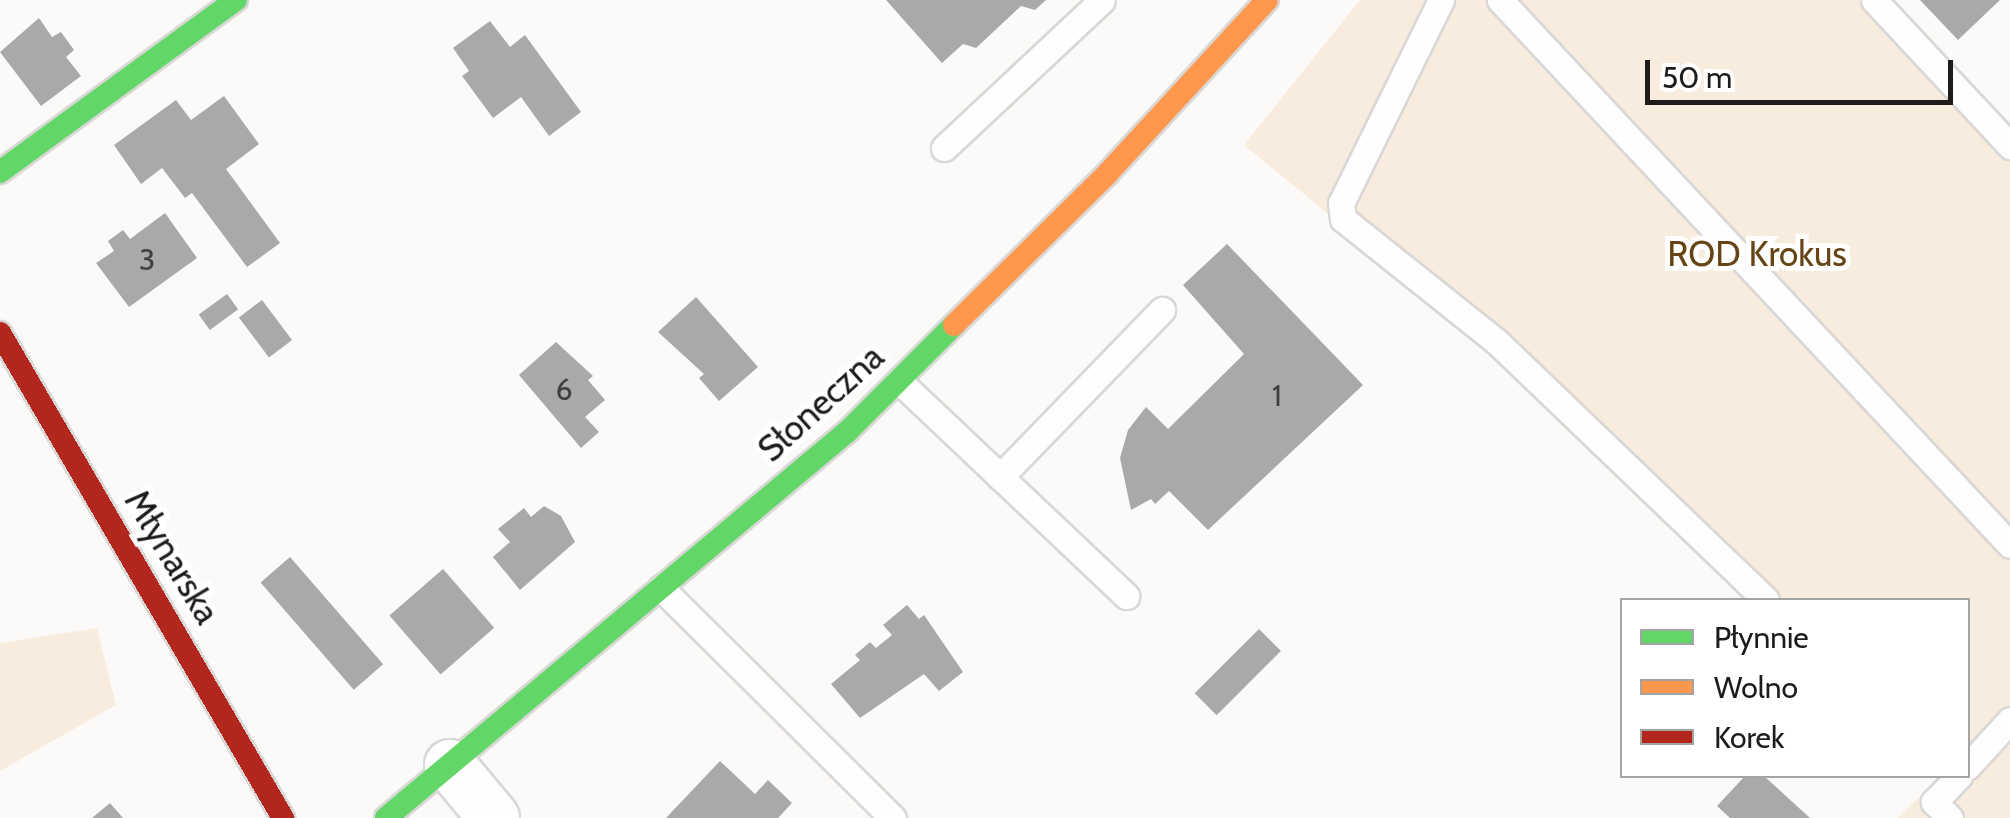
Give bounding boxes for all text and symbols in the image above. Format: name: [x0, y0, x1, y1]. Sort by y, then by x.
scale bar: [1650, 40, 1958, 102]
text: 50 m: [1662, 59, 1732, 96]
park label: ROD Krokus: [1667, 233, 1847, 275]
house number: 3: [139, 242, 155, 278]
street label: Słoneczna: [750, 336, 892, 470]
house number: 6: [555, 372, 573, 408]
house number: 1: [1272, 378, 1282, 414]
street label: Młynarska: [116, 483, 228, 631]
legend: [1620, 598, 1970, 778]
text: Płynnie: [1714, 619, 1809, 656]
text: Wolno: [1714, 669, 1798, 706]
text: Korek: [1714, 719, 1784, 756]

